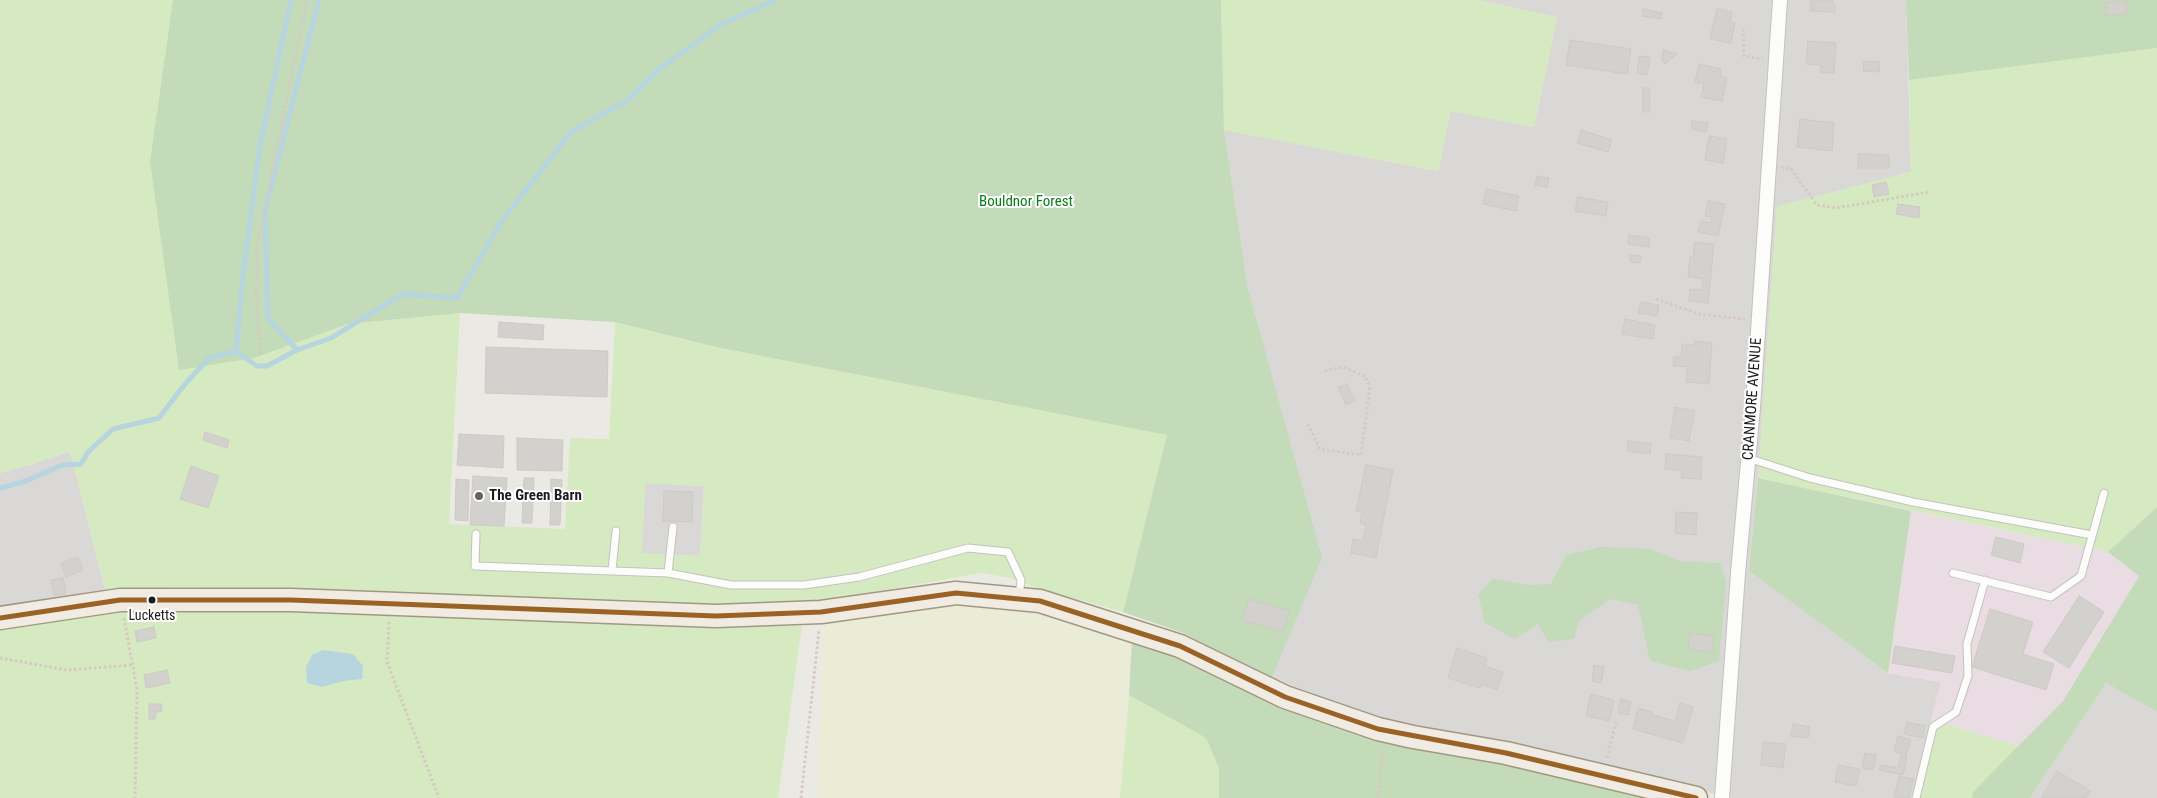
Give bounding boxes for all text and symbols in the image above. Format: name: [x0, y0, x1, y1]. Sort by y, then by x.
park label: Bouldnor Forest: [979, 193, 1073, 211]
street label: CRANMORE AVENUE: [1740, 337, 1766, 461]
place label: The Green Barn: [489, 487, 582, 505]
marker: The Green Barn: [473, 490, 485, 502]
marker: Lucketts: [147, 595, 157, 605]
place label: Lucketts: [129, 608, 175, 624]

